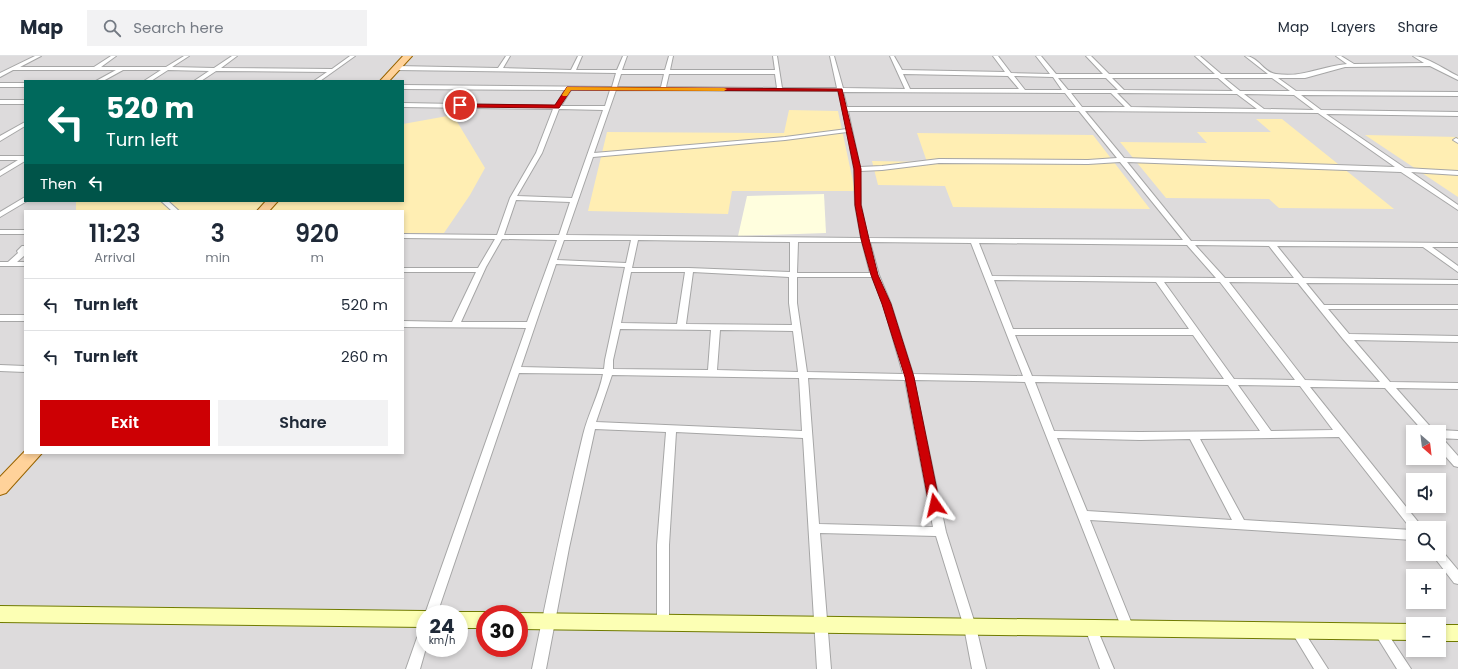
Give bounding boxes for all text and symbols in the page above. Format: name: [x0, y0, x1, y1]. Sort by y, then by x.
search box: [87, 10, 367, 46]
text: Map: [20, 14, 63, 41]
icon: search: [101, 17, 123, 39]
text: Search here: [133, 17, 224, 38]
text: Map: [1278, 17, 1309, 37]
text: Layers: [1331, 17, 1375, 37]
text: Share: [1397, 17, 1438, 37]
pin: [443, 88, 477, 122]
text: 520 m: [106, 89, 194, 128]
icon: arrive: [449, 94, 471, 116]
icon: left: [40, 96, 92, 148]
text: Turn left: [106, 127, 178, 152]
icon: left: [85, 172, 107, 194]
text: Then: [40, 173, 77, 194]
text: 11:23: [89, 217, 141, 250]
text: 3: [211, 217, 225, 250]
text: 920: [295, 217, 339, 250]
text: Arrival: [94, 248, 135, 267]
text: min: [205, 248, 230, 267]
text: m: [310, 248, 324, 267]
icon: left: [40, 294, 62, 316]
text: Turn left: [74, 294, 138, 315]
text: 520 m: [341, 294, 388, 315]
icon: left: [40, 346, 62, 368]
text: Turn left: [74, 346, 138, 367]
text: 260 m: [341, 346, 388, 367]
button: Exit: [40, 400, 210, 446]
button: Share: [218, 400, 388, 446]
north arrow: [1406, 425, 1446, 465]
map controls: [1406, 425, 1446, 657]
button: sound: [1406, 473, 1446, 513]
position arrow: [914, 484, 956, 526]
button: search: [1406, 521, 1446, 561]
button: +: [1406, 569, 1446, 609]
speed limit sign: 30: [476, 605, 528, 657]
text: 24: [430, 612, 454, 640]
button: −: [1406, 617, 1446, 657]
text: km/h: [429, 633, 455, 648]

